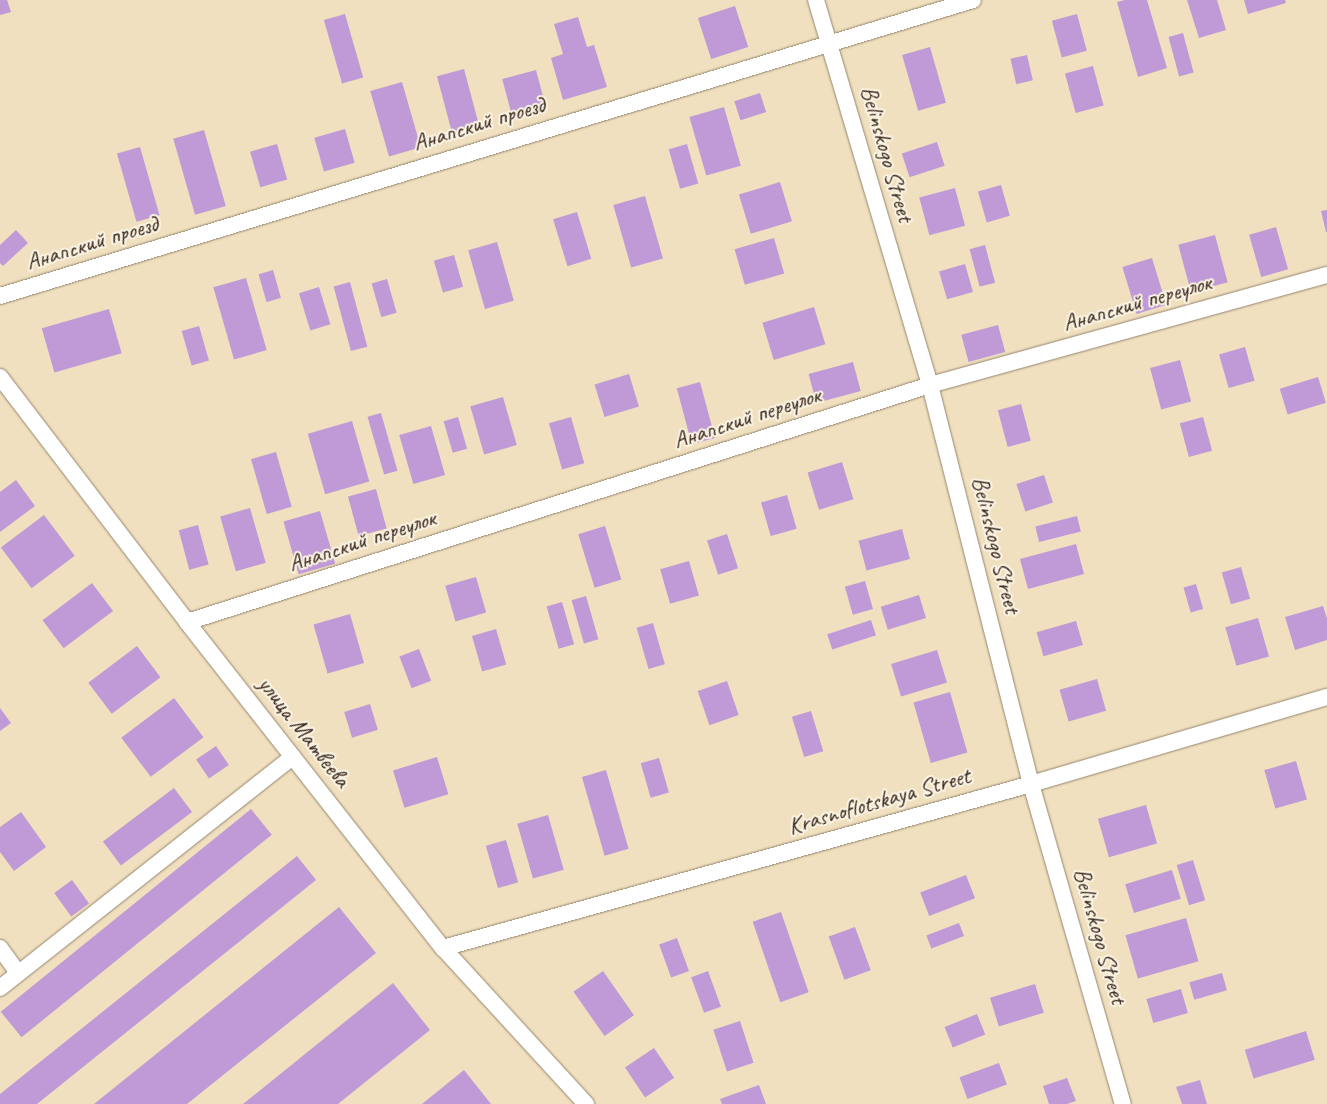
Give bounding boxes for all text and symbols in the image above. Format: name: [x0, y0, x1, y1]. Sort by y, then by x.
street label: Belinskogo Street: [854, 83, 920, 225]
street label: Анапский проезд: [409, 90, 549, 158]
street label: Анапский проезд: [22, 209, 162, 277]
street label: Анапский переулок: [1059, 268, 1215, 338]
street label: Анапский переулок: [670, 381, 824, 455]
street label: Belinskogo Street: [965, 473, 1027, 617]
street label: Анапский переулок: [285, 504, 439, 578]
street label: улица Матвеева: [252, 671, 356, 793]
street label: Krasnoflotskaya Street: [784, 761, 974, 841]
street label: Belinskogo Street: [1067, 865, 1133, 1007]

